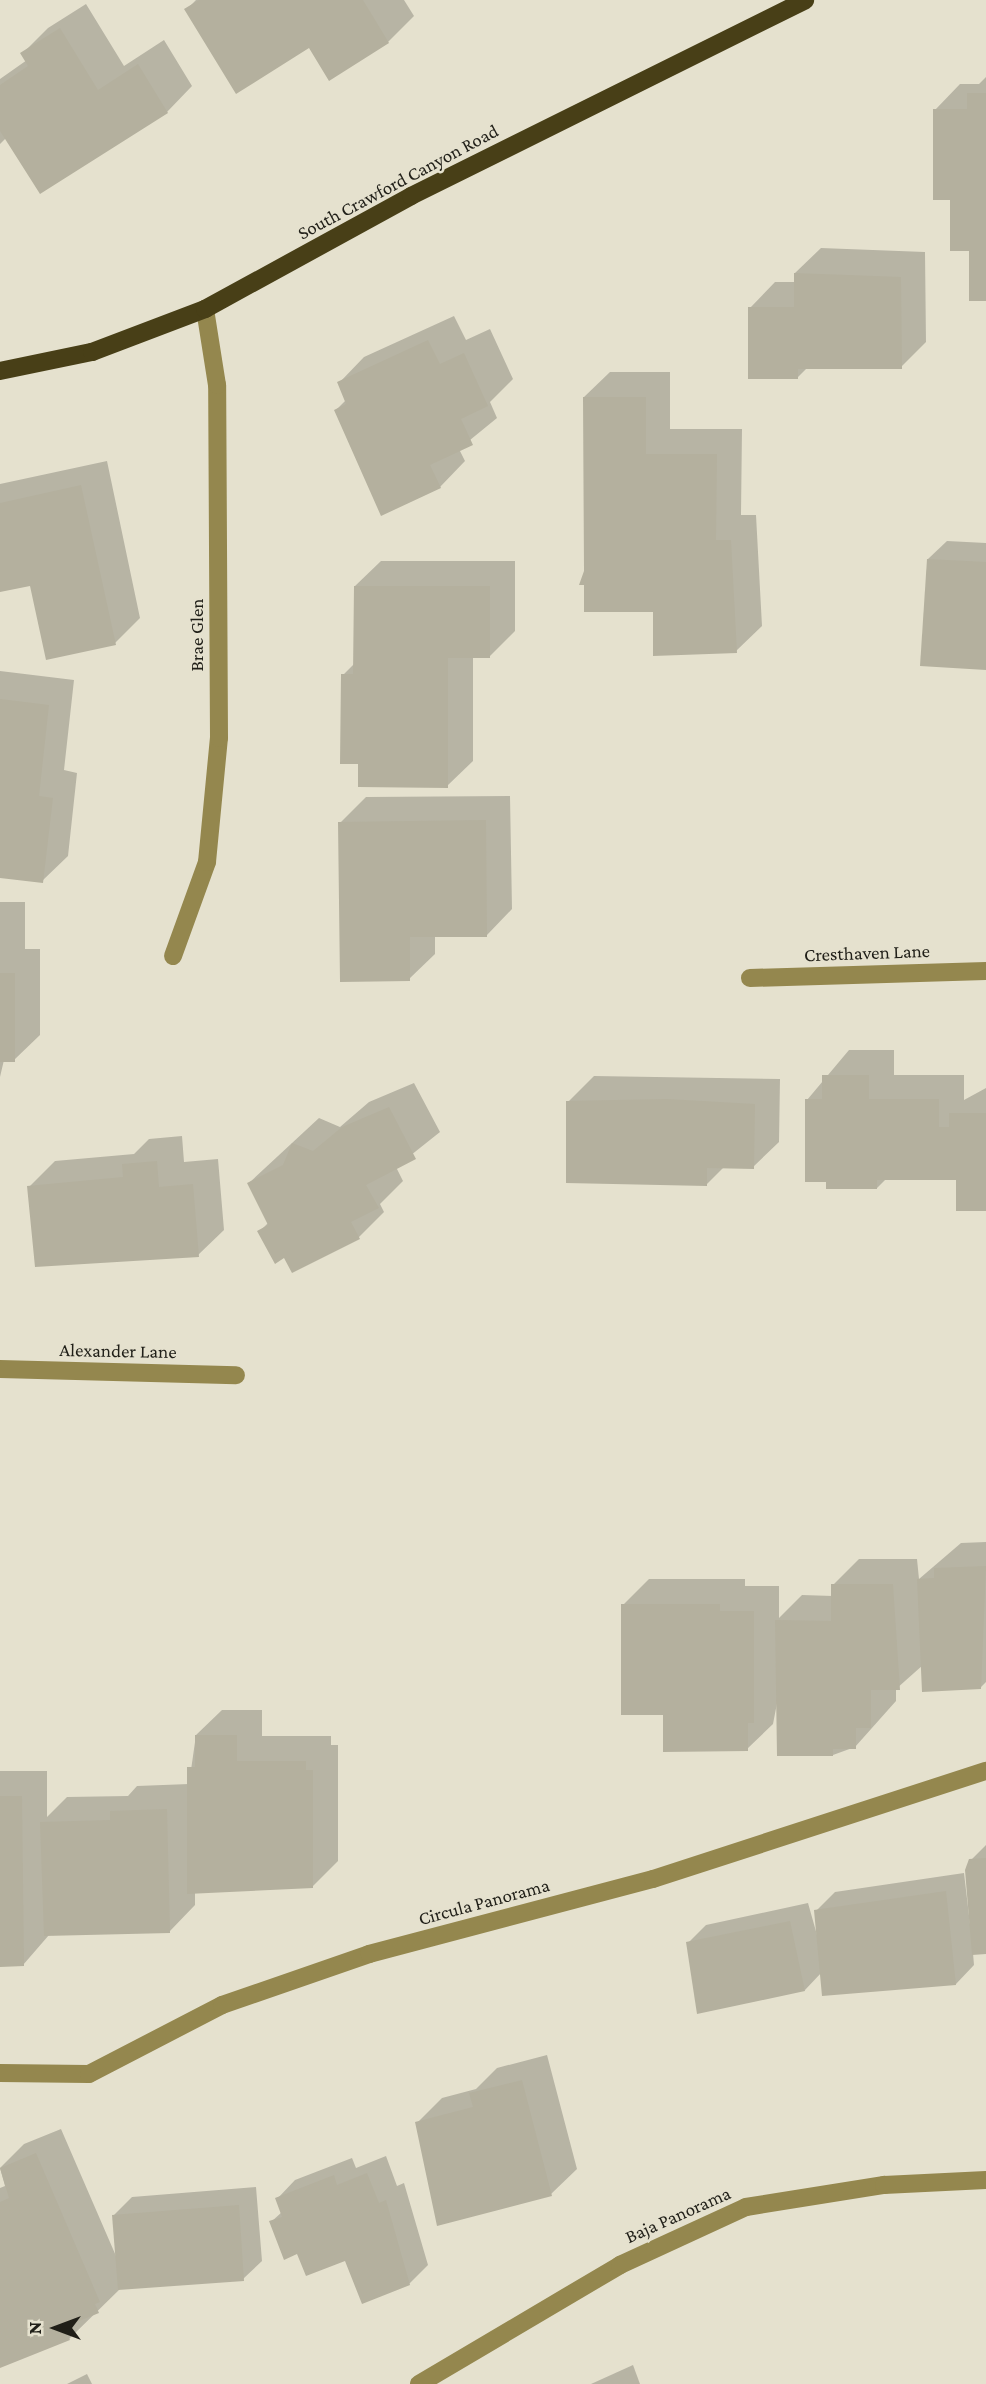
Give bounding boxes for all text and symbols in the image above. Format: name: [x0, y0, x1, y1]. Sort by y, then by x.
street label: South Crawford Canyon Road: [294, 119, 502, 245]
street label: Brae Glen: [186, 598, 208, 672]
street label: Cresthaven Lane: [804, 939, 930, 967]
street label: Alexander Lane: [59, 1339, 177, 1363]
street label: Circula Panorama: [416, 1874, 552, 1930]
street label: Baja Panorama: [622, 2182, 734, 2248]
north arrow: [21, 2293, 91, 2363]
text: N: [24, 2322, 45, 2334]

